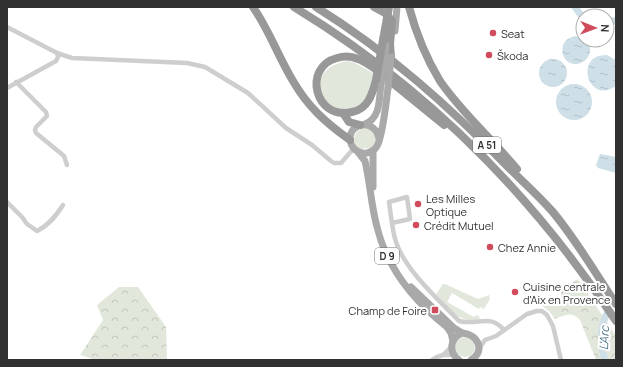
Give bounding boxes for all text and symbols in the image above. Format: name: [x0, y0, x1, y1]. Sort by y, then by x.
north arrow: [575, 8, 615, 48]
text: N: [598, 24, 613, 32]
place label: Seat: [501, 26, 525, 41]
marker: Seat: [488, 28, 498, 38]
place label: Škoda: [497, 48, 528, 63]
marker: Škoda: [484, 50, 494, 60]
road number: A 51: [473, 137, 501, 153]
place label: Les Milles Optique: [426, 191, 475, 219]
marker: Les Milles Optique: [413, 199, 423, 209]
place label: Crédit Mutuel: [424, 218, 494, 233]
marker: Crédit Mutuel: [411, 220, 421, 230]
place label: Chez Annie: [498, 240, 556, 255]
marker: Chez Annie: [485, 242, 495, 252]
road number: D 9: [375, 248, 399, 264]
place label: Cuisine centrale d'Aix en Provence: [523, 279, 611, 307]
marker: Cuisine centrale d'Aix en Provence: [510, 287, 520, 297]
place label: Champ de Foire: [349, 303, 428, 318]
marker: Champ de Foire: [430, 305, 440, 315]
water label: L'Arc: [595, 324, 613, 350]

